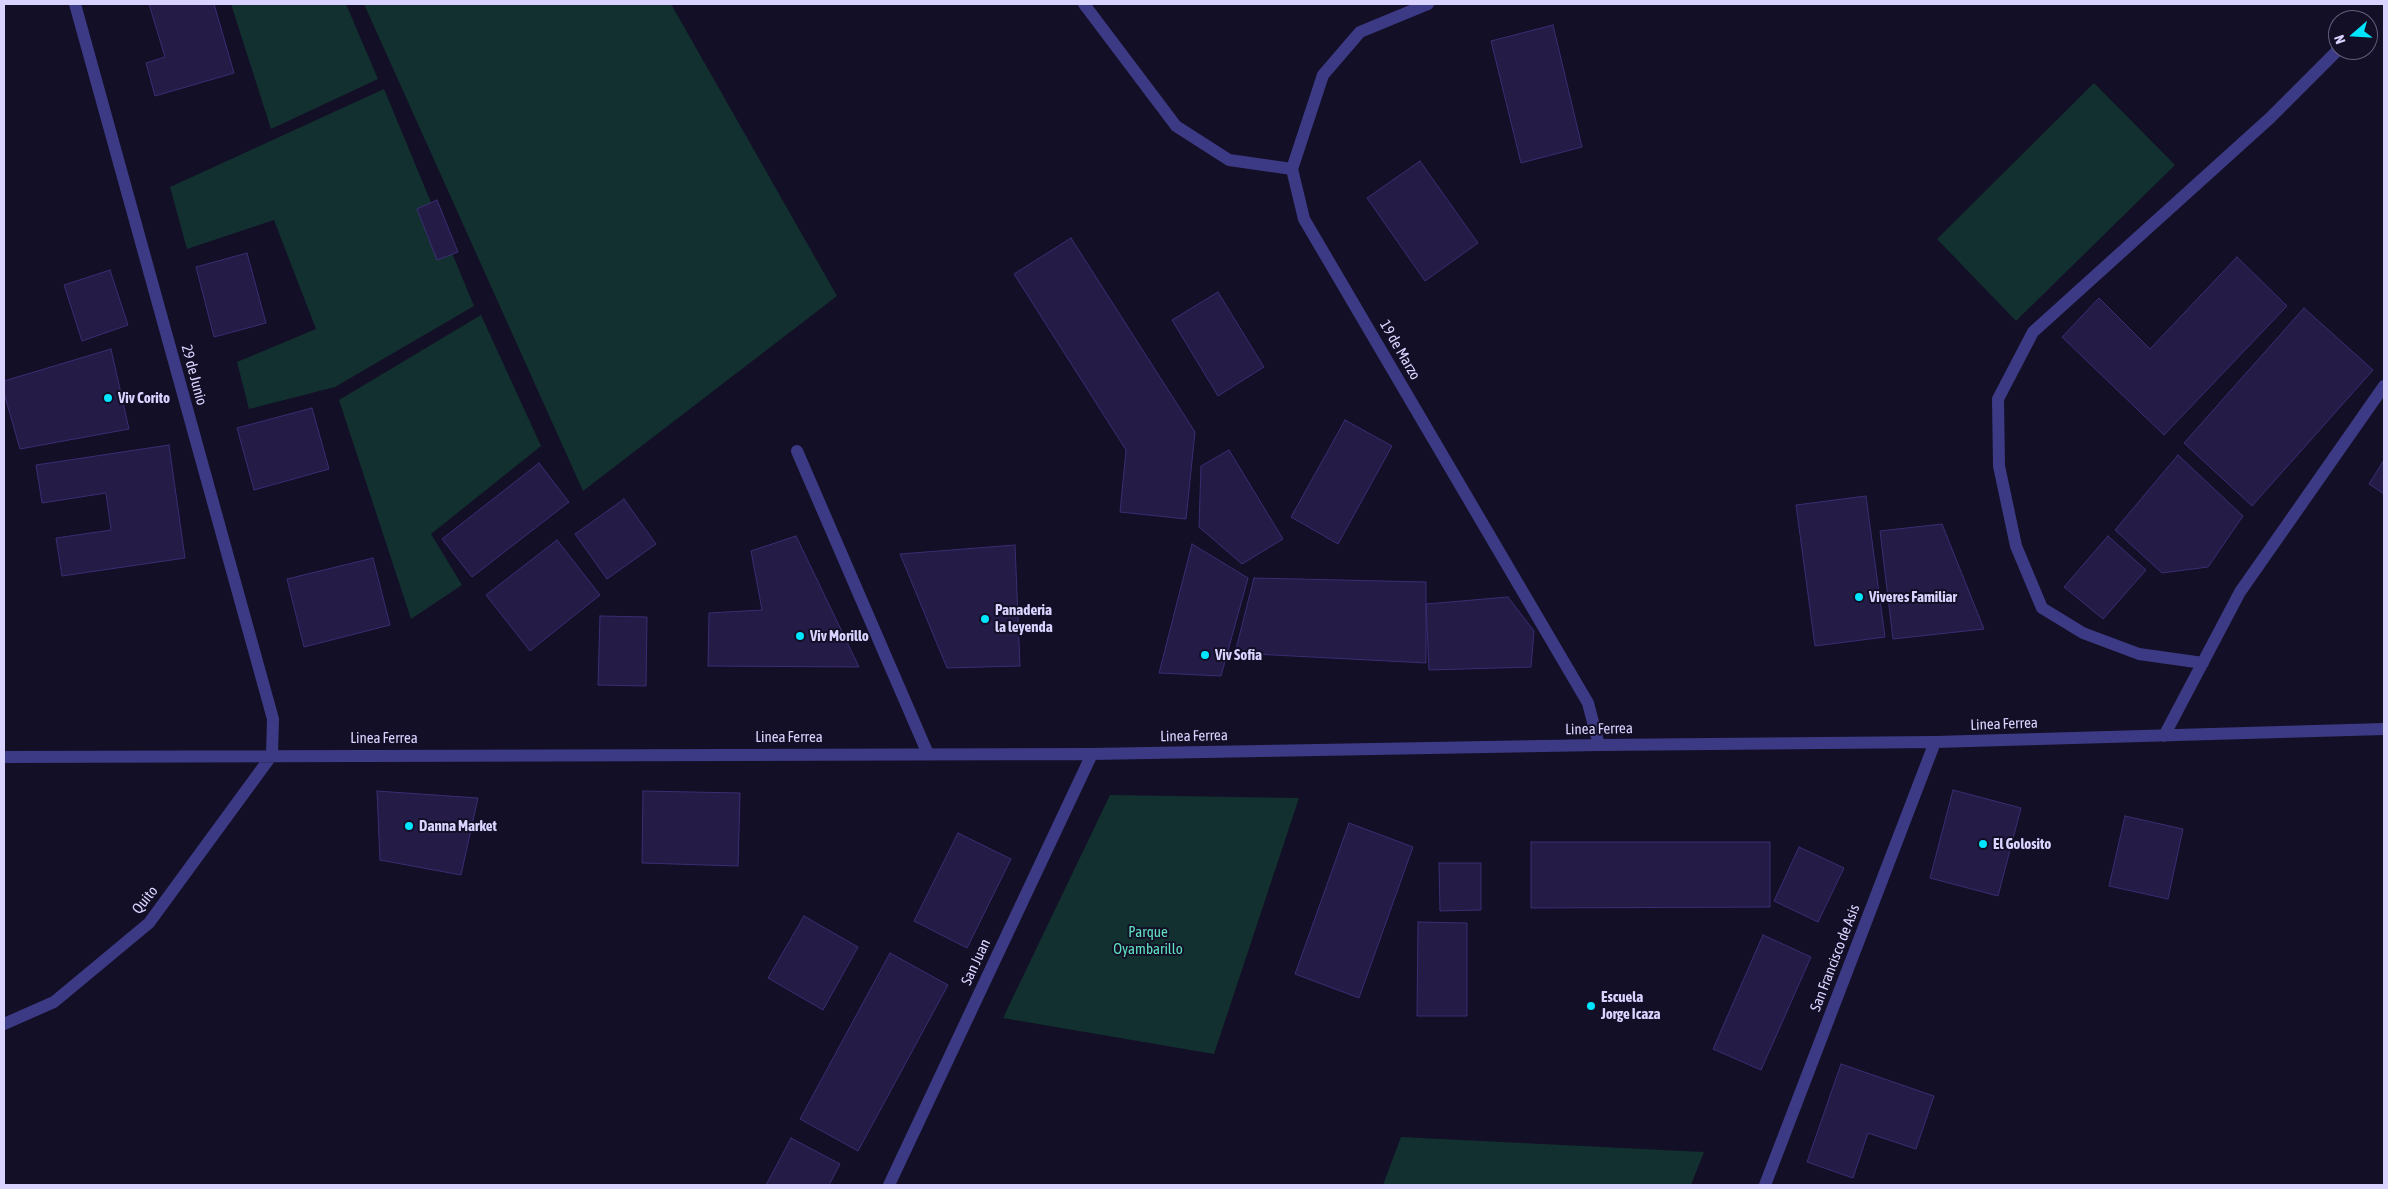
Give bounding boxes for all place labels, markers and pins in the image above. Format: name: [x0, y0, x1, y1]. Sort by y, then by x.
place label: Viv Corito: [118, 389, 170, 407]
marker: Viv Corito: [102, 392, 114, 404]
place label: Viveres Familiar: [1869, 588, 1957, 606]
marker: Viveres Familiar: [1853, 591, 1865, 603]
place label: Panaderia la leyenda: [995, 601, 1053, 636]
marker: Panaderia la leyenda: [979, 613, 991, 625]
place label: Viv Morillo: [810, 627, 869, 645]
marker: Viv Morillo: [794, 630, 806, 642]
place label: Viv Sofia: [1215, 646, 1262, 664]
marker: Viv Sofia: [1199, 649, 1211, 661]
place label: Danna Market: [419, 817, 497, 835]
marker: Danna Market: [403, 820, 415, 832]
place label: El Golosito: [1993, 835, 2051, 853]
marker: El Golosito: [1977, 838, 1989, 850]
place label: Escuela Jorge Icaza: [1601, 988, 1661, 1023]
marker: Escuela Jorge Icaza: [1585, 1000, 1597, 1012]

